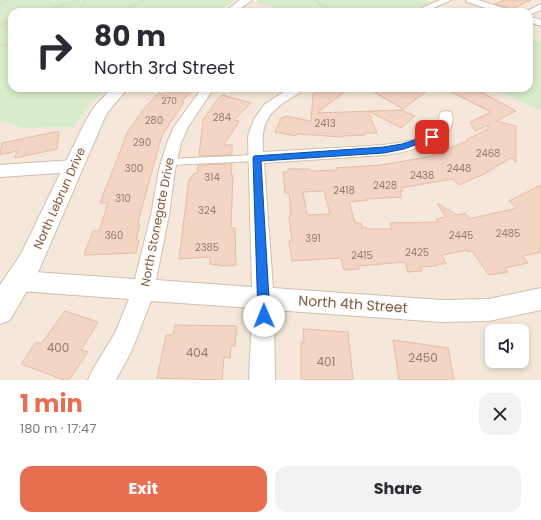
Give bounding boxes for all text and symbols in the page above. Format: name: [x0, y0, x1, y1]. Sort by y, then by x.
text: 80 m: [94, 17, 166, 56]
icon: right: [28, 24, 80, 76]
text: North 3rd Street: [94, 55, 235, 80]
house number: 270: [161, 95, 177, 107]
house number: 284: [213, 110, 231, 125]
house number: 280: [145, 113, 163, 128]
house number: 2413: [314, 116, 336, 131]
pin: [415, 120, 449, 154]
icon: arrive: [421, 126, 443, 148]
house number: 290: [133, 135, 151, 150]
street label: North Lebrun Drive: [29, 144, 89, 252]
house number: 2468: [476, 146, 500, 161]
street label: North Stonegate Drive: [136, 156, 178, 288]
house number: 300: [125, 161, 143, 176]
house number: 2448: [447, 161, 471, 176]
house number: 2438: [410, 168, 434, 183]
house number: 314: [204, 170, 220, 185]
house number: 2428: [373, 178, 397, 193]
house number: 2418: [333, 183, 355, 198]
house number: 310: [115, 191, 131, 206]
house number: 324: [198, 203, 216, 218]
house number: 2485: [496, 226, 520, 241]
house number: 360: [105, 228, 123, 243]
house number: 2445: [449, 228, 473, 243]
house number: 391: [305, 231, 321, 246]
house number: 2385: [195, 240, 219, 255]
house number: 2425: [405, 245, 429, 260]
house number: 2415: [351, 248, 373, 263]
street label: North 4th Street: [298, 290, 408, 318]
position arrow: [243, 295, 285, 337]
map controls: [485, 324, 529, 368]
button: sound: [485, 324, 529, 368]
house number: 400: [47, 339, 69, 356]
house number: 404: [186, 344, 209, 361]
house number: 2450: [408, 349, 438, 366]
house number: 401: [317, 353, 335, 370]
text: 1 min: [20, 387, 83, 420]
button: close: [479, 393, 521, 435]
text: 180 m · 17:47: [20, 419, 96, 438]
button: Exit: [20, 466, 267, 512]
button: Share: [275, 466, 521, 512]

